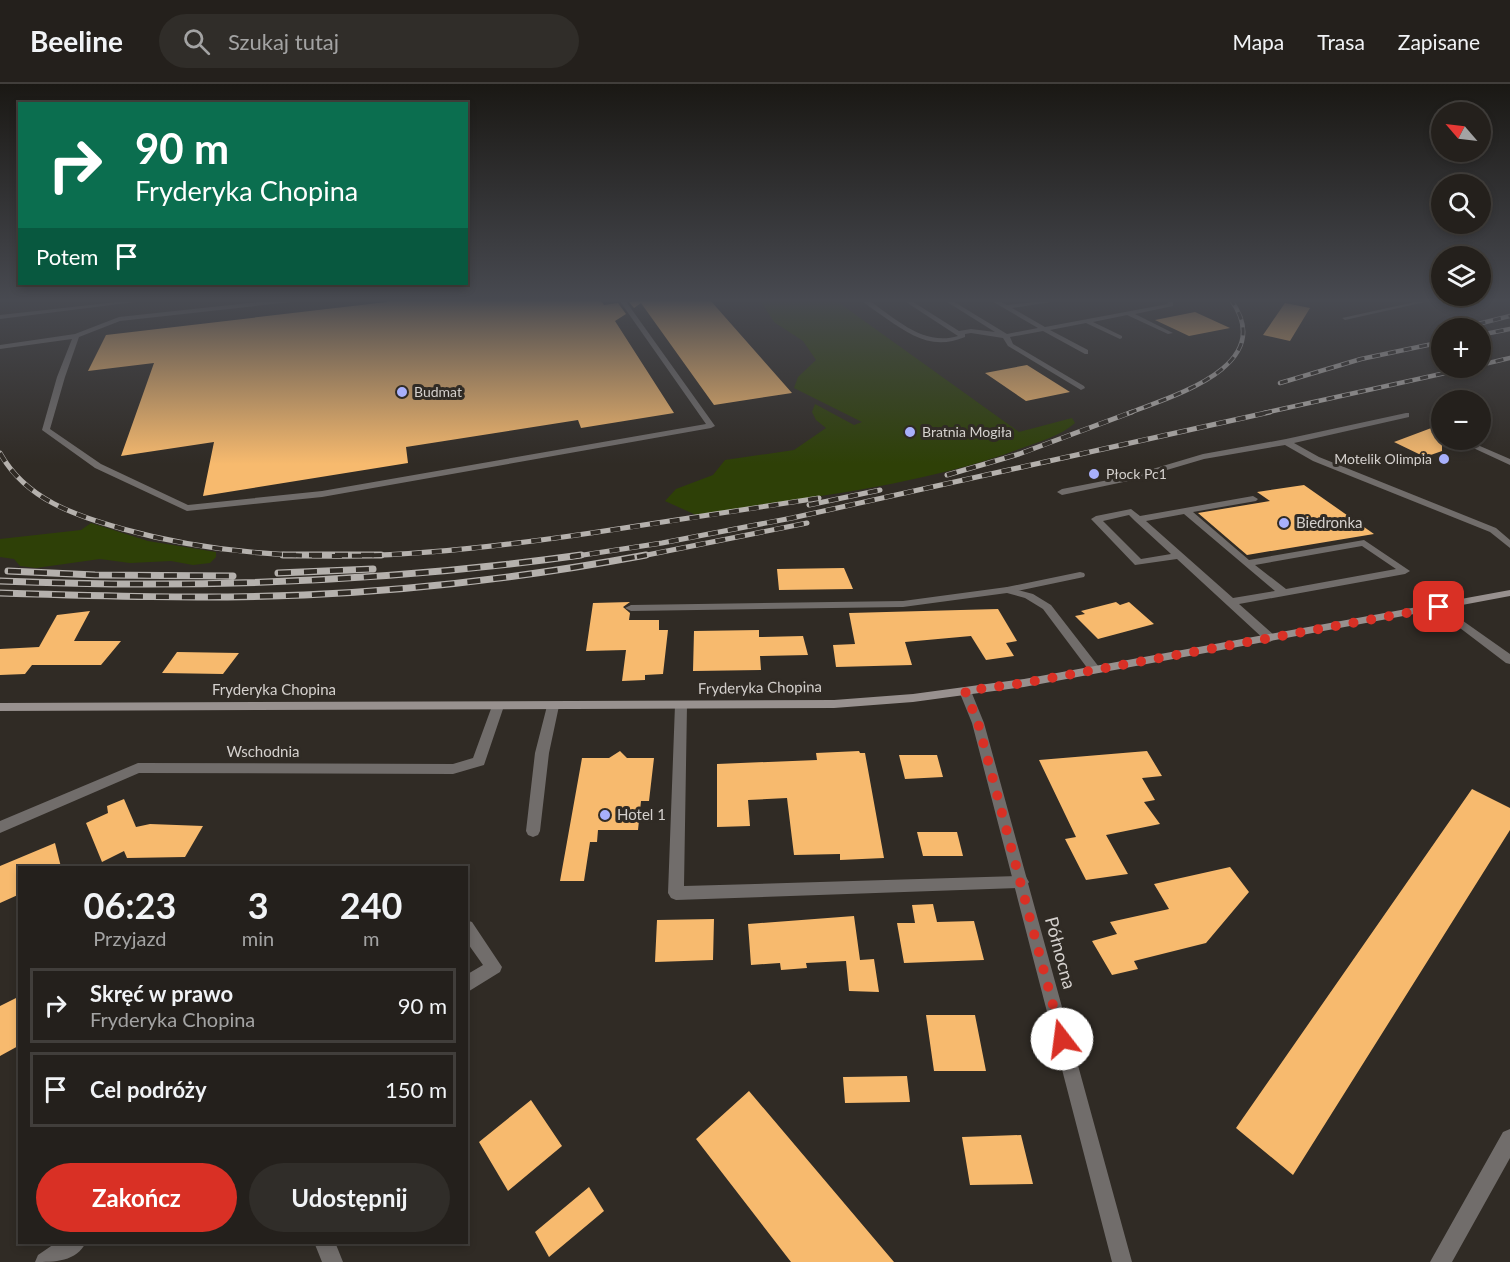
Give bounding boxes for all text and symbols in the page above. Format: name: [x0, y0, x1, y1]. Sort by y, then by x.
search box: [159, 14, 579, 68]
text: Beeline: [30, 24, 123, 58]
icon: search: [180, 25, 213, 58]
text: Szukaj tutaj: [228, 28, 339, 55]
text: Mapa: [1232, 29, 1284, 54]
text: Trasa: [1317, 29, 1365, 54]
text: Zapisane: [1398, 29, 1480, 54]
north arrow: [1431, 102, 1491, 162]
map controls: [1431, 102, 1491, 450]
text: 90 m: [135, 123, 229, 173]
icon: right: [36, 126, 114, 204]
text: Fryderyka Chopina: [135, 174, 358, 207]
button: search: [1431, 174, 1491, 234]
icon: arrive: [110, 240, 143, 273]
text: Potem: [36, 243, 98, 270]
button: layers: [1431, 246, 1491, 306]
button: +: [1431, 318, 1491, 378]
place label: Budmat: [414, 383, 462, 400]
marker: Budmat: [395, 385, 409, 399]
button: −: [1431, 390, 1491, 450]
place label: Bratnia Mogiła: [922, 423, 1012, 440]
marker: Bratnia Mogiła: [903, 425, 917, 439]
place label: Motelik Olimpia: [1334, 450, 1432, 467]
marker: Motelik Olimpia: [1437, 452, 1451, 466]
place label: Płock Pc1: [1106, 465, 1167, 482]
marker: Płock Pc1: [1087, 467, 1101, 481]
place label: Biedronka: [1296, 513, 1363, 531]
marker: Biedronka: [1277, 516, 1291, 530]
pin: [1413, 581, 1464, 632]
icon: arrive: [1422, 590, 1455, 623]
street label: Fryderyka Chopina: [698, 677, 822, 697]
street label: Fryderyka Chopina: [212, 680, 336, 698]
street label: Wschodnia: [226, 742, 300, 760]
place label: Hotel 1: [617, 805, 666, 823]
marker: Hotel 1: [598, 808, 612, 822]
text: 06:23: [84, 883, 176, 927]
text: 3: [248, 883, 269, 927]
text: 240: [340, 883, 402, 927]
street label: Północna: [1041, 914, 1081, 991]
text: Przyjazd: [93, 926, 167, 950]
text: min: [242, 926, 274, 950]
text: m: [363, 926, 379, 950]
text: Skręć w prawo: [90, 980, 233, 1007]
icon: right: [39, 989, 72, 1022]
text: 90 m: [398, 992, 447, 1019]
text: Fryderyka Chopina: [90, 1007, 255, 1031]
position arrow: [1030, 1007, 1094, 1071]
icon: arrive: [39, 1073, 72, 1106]
text: Cel podróży: [90, 1076, 207, 1103]
text: 150 m: [385, 1076, 447, 1103]
button: Zakończ: [36, 1163, 237, 1232]
button: Udostępnij: [249, 1163, 450, 1232]

